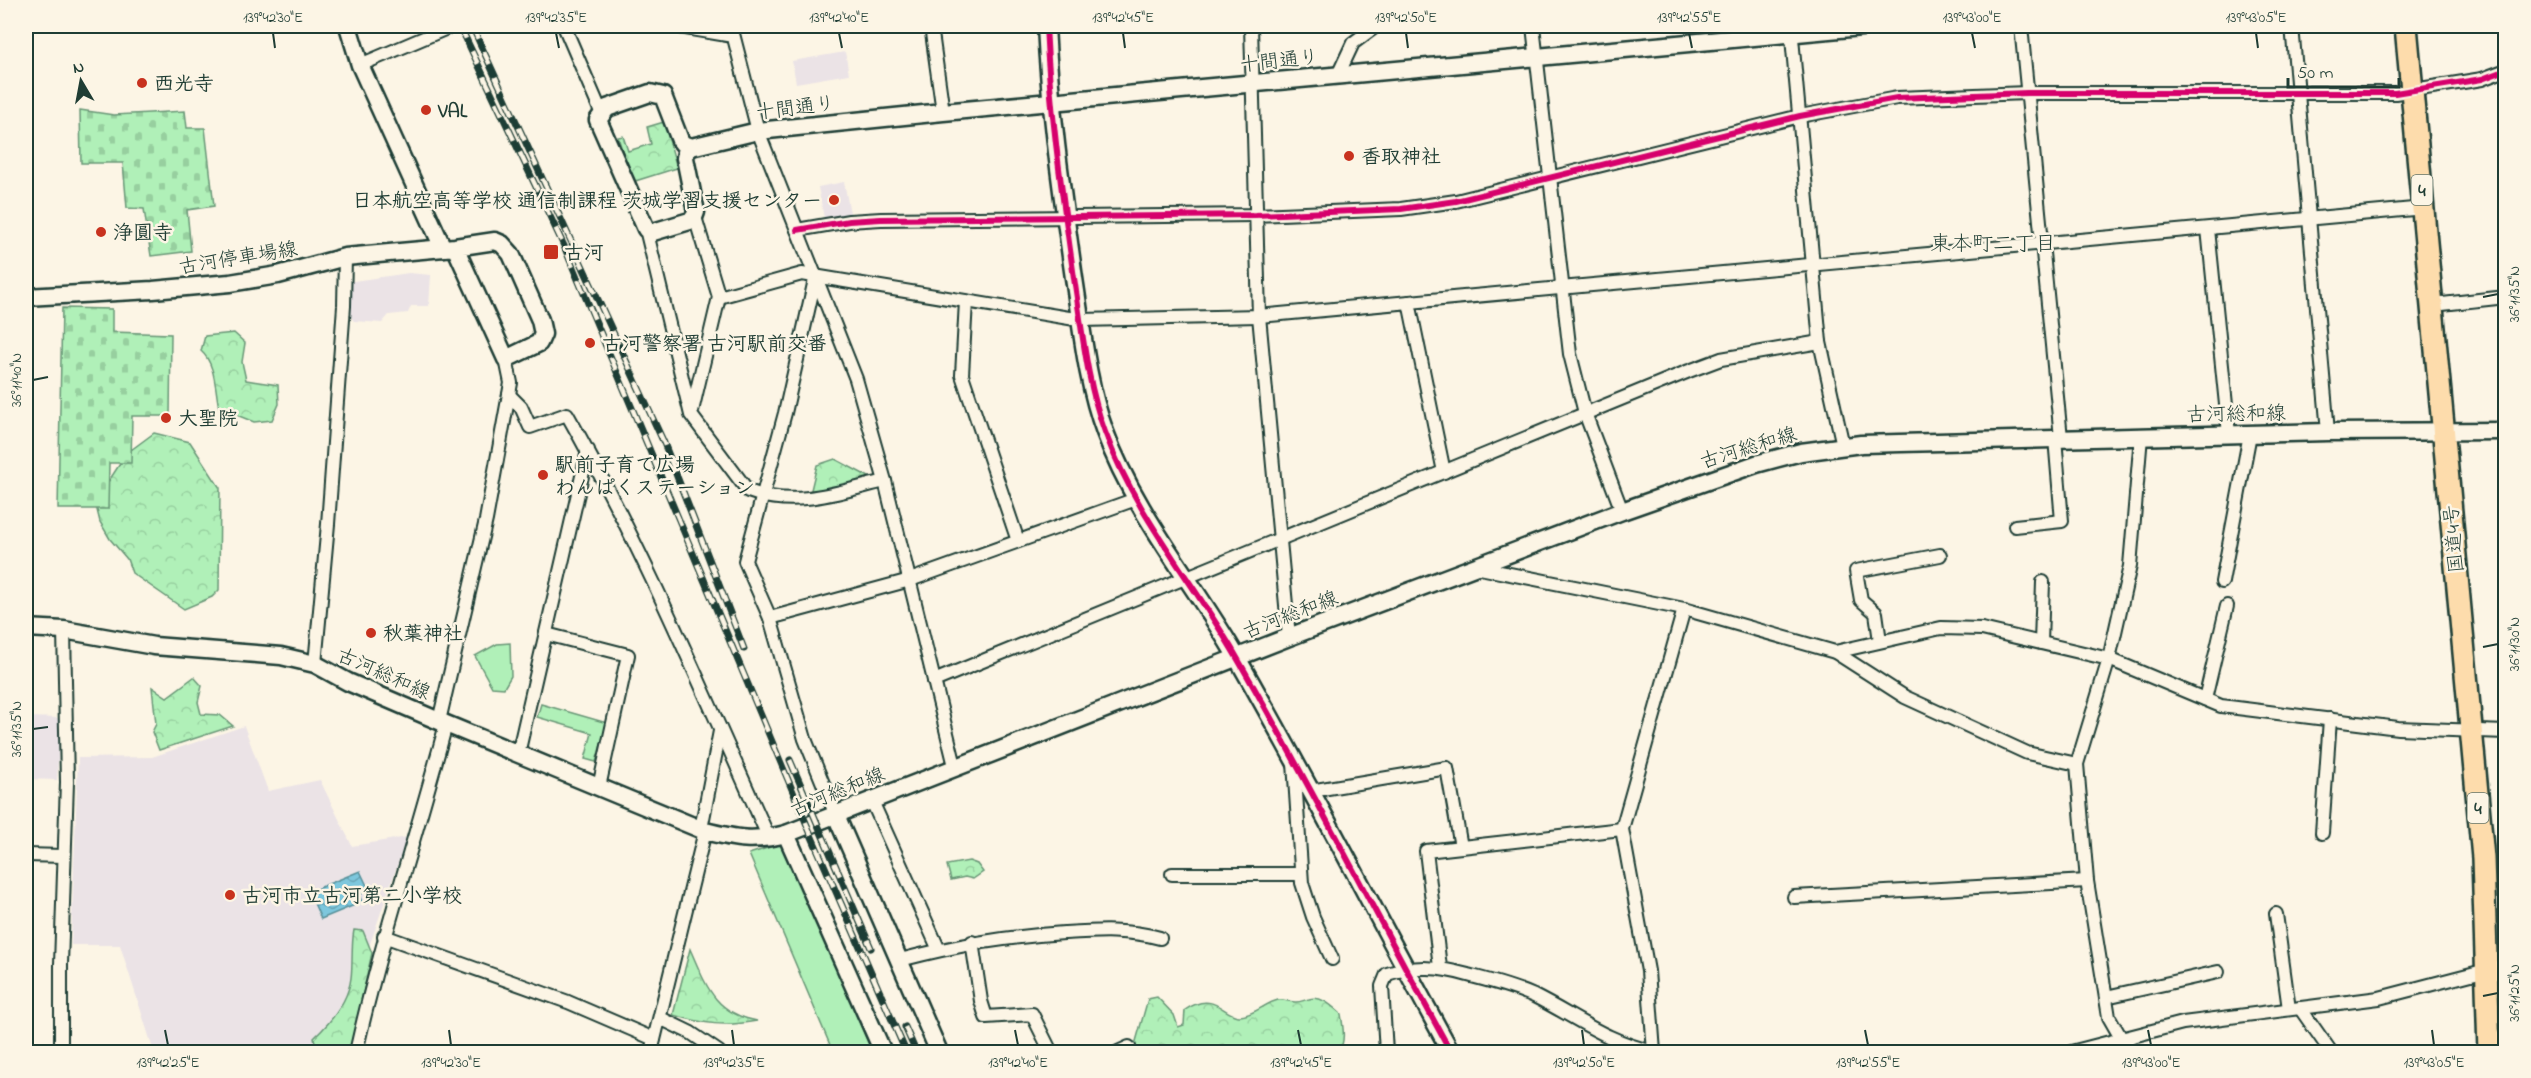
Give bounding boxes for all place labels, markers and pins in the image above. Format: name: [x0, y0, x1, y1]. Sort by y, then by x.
place label: 西光寺: [154, 71, 214, 100]
marker: 西光寺: [135, 76, 149, 90]
place label: VAL: [437, 98, 468, 127]
marker: VAL: [419, 103, 433, 117]
place label: 香取神社: [1361, 144, 1441, 173]
marker: 香取神社: [1342, 149, 1356, 163]
place label: 日本航空高等学校 通信制課程 茨城学習支援センター: [352, 188, 822, 217]
marker: 日本航空高等学校 通信制課程 茨城学習支援センター: [827, 193, 841, 207]
place label: 浄圓寺: [113, 220, 173, 249]
marker: 浄圓寺: [94, 225, 108, 239]
place label: 古河: [564, 240, 604, 269]
marker: 古河: [542, 243, 560, 261]
place label: 古河警察署 古河駅前交番: [602, 331, 827, 360]
marker: 古河警察署 古河駅前交番: [583, 336, 597, 350]
place label: 大聖院: [178, 406, 238, 435]
marker: 大聖院: [159, 411, 173, 425]
place label: 駅前子育て広場 わんぱくステーション: [555, 452, 755, 504]
marker: 駅前子育て広場 わんぱくステーション: [536, 468, 550, 482]
place label: 秋葉神社: [383, 621, 463, 650]
marker: 秋葉神社: [364, 626, 378, 640]
place label: 古河市立古河第二小学校: [242, 883, 462, 912]
marker: 古河市立古河第二小学校: [223, 888, 237, 902]

